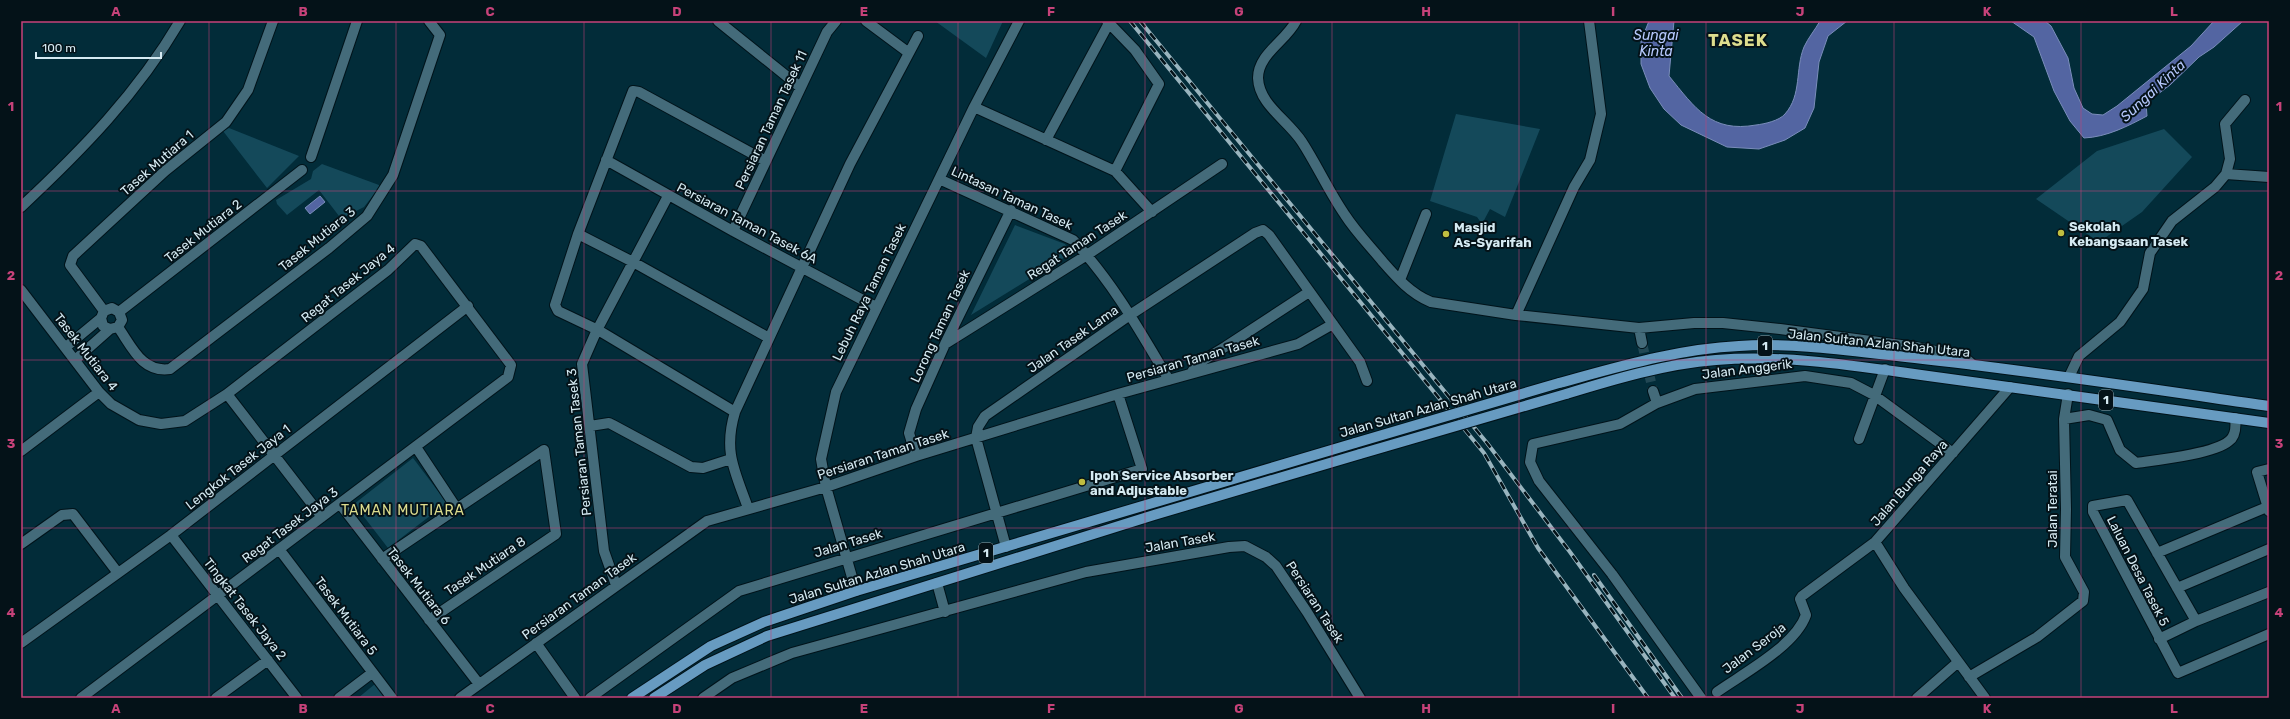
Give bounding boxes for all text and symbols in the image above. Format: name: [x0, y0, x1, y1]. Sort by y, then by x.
text: A: [111, 4, 121, 19]
text: B: [298, 4, 308, 19]
text: C: [485, 4, 495, 19]
text: D: [672, 4, 682, 19]
text: E: [860, 4, 868, 19]
text: F: [1047, 4, 1055, 19]
text: G: [1234, 4, 1244, 19]
text: H: [1421, 4, 1431, 19]
text: I: [1611, 4, 1615, 19]
text: J: [1796, 4, 1804, 19]
text: K: [1983, 4, 1992, 19]
text: L: [2170, 4, 2178, 19]
water label: Sungai Kinta: [1633, 27, 1679, 60]
district label: TASEK: [1708, 30, 1768, 50]
scale bar: [36, 34, 161, 60]
text: 100 m: [42, 41, 76, 55]
street label: Persiaran Taman Tasek 11: [732, 48, 810, 192]
water label: Sungai Kinta: [2117, 57, 2189, 125]
text: 1: [8, 99, 14, 114]
text: 1: [2276, 99, 2282, 114]
street label: Tasek Mutiara 1: [118, 127, 196, 199]
street label: Lintasan Taman Tasek: [949, 163, 1075, 233]
street label: Persiaran Taman Tasek 6A: [674, 180, 820, 267]
street label: Tasek Mutiara 2: [162, 196, 244, 266]
street label: Tasek Mutiara 3: [276, 204, 358, 274]
street label: Regat Taman Tasek: [1024, 207, 1130, 284]
place label: Sekolah Kebangsaan Tasek: [2069, 219, 2188, 249]
place label: Masjid As-Syarifah: [1454, 220, 1532, 250]
street label: Lebuh Raya Taman Tasek: [829, 221, 909, 363]
marker: Sekolah Kebangsaan Tasek: [2056, 228, 2066, 238]
marker: Masjid As-Syarifah: [1441, 229, 1451, 239]
street label: Regat Tasek Jaya 4: [298, 241, 399, 326]
street label: Lorong Taman Tasek: [907, 267, 974, 385]
text: 2: [7, 268, 15, 283]
text: 2: [2275, 268, 2283, 283]
street label: Jalan Tasek Lama: [1025, 302, 1121, 376]
street label: Tasek Mutiara 4: [51, 310, 121, 394]
street label: Jalan Sultan Azlan Shah Utara: [1787, 326, 1971, 360]
street label: Persiaran Taman Tasek: [1125, 333, 1261, 385]
road number: 1: [1758, 336, 1772, 356]
street label: Jalan Anggerik: [1701, 356, 1793, 383]
street label: Persiaran Taman Tasek 3: [564, 367, 594, 516]
street label: Jalan Sultan Azlan Shah Utara: [1338, 376, 1518, 440]
road number: 1: [2099, 390, 2113, 410]
street label: Lengkok Tasek Jaya 1: [183, 421, 294, 513]
street label: Persiaran Taman Tasek: [815, 426, 951, 482]
text: 3: [7, 436, 16, 451]
text: 3: [2275, 436, 2284, 451]
street label: Jalan Bunga Raya: [1868, 437, 1951, 530]
place label: Ipoh Service Absorber and Adjustable: [1090, 468, 1234, 498]
street label: Jalan Teratai: [2045, 470, 2060, 548]
marker: Ipoh Service Absorber and Adjustable: [1077, 477, 1087, 487]
street label: Regat Tasek Jaya 3: [239, 484, 342, 567]
district label: TAMAN MUTIARA: [341, 502, 465, 519]
street label: Laluan Desa Tasek 5: [2104, 513, 2172, 629]
street label: Jalan Tasek: [812, 525, 884, 560]
street label: Jalan Tasek: [1144, 528, 1216, 556]
street label: Tasek Mutiara 8: [442, 533, 528, 599]
street label: Jalan Sultan Azlan Shah Utara: [787, 539, 967, 607]
road number: 1: [979, 543, 993, 563]
street label: Tasek Mutiara 6: [384, 544, 454, 628]
street label: Persiaran Taman Tasek: [519, 549, 639, 642]
street label: Tingkat Tasek Jaya 2: [200, 555, 289, 664]
street label: Persiaran Tasek: [1283, 558, 1347, 646]
street label: Tasek Mutiara 5: [312, 574, 380, 658]
text: 4: [7, 605, 16, 620]
text: 4: [2275, 605, 2284, 620]
street label: Jalan Seroja: [1720, 619, 1788, 677]
text: A: [111, 701, 121, 716]
text: B: [298, 701, 308, 716]
text: C: [485, 701, 495, 716]
text: D: [672, 701, 682, 716]
text: E: [860, 701, 868, 716]
text: F: [1047, 701, 1055, 716]
text: G: [1234, 701, 1244, 716]
text: H: [1421, 701, 1431, 716]
text: I: [1611, 701, 1615, 716]
text: J: [1796, 701, 1804, 716]
text: K: [1983, 701, 1992, 716]
text: L: [2170, 701, 2178, 716]

